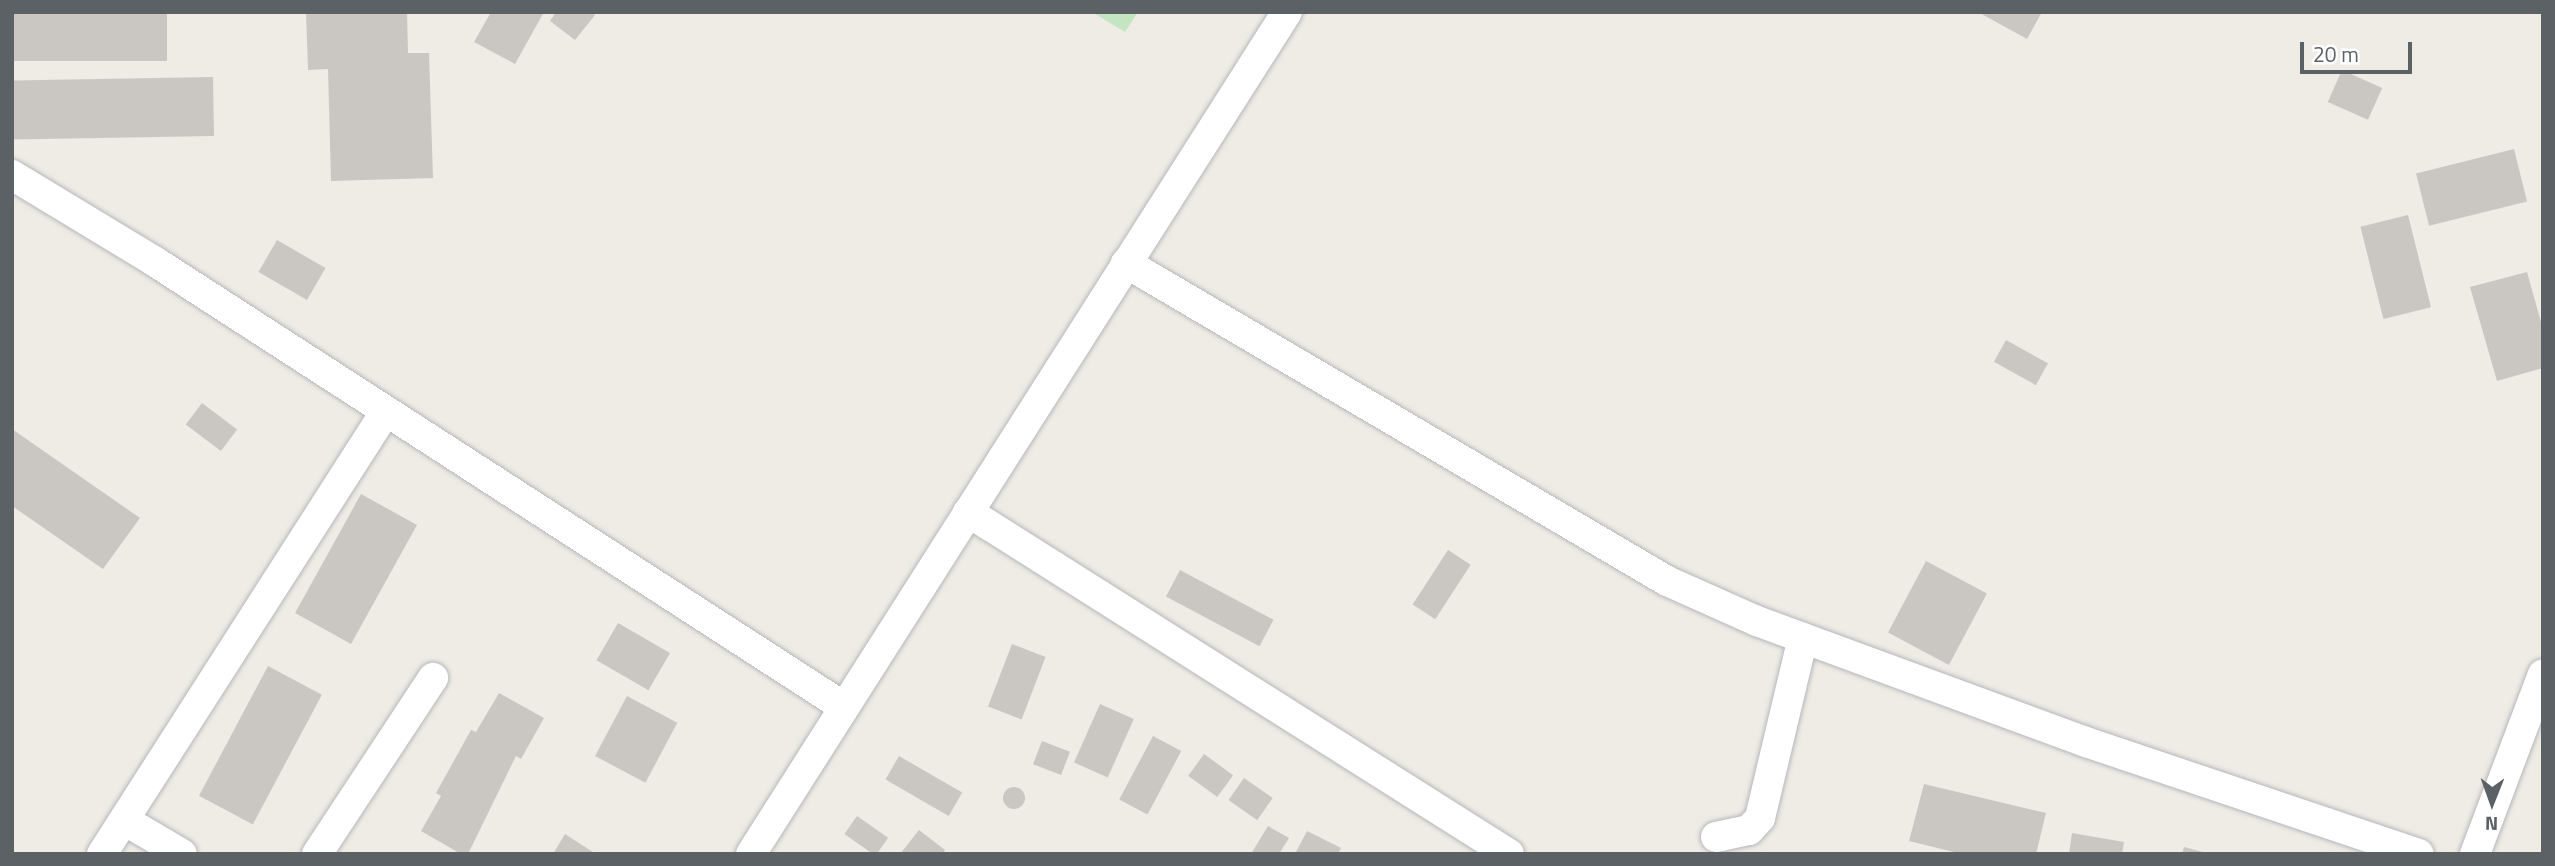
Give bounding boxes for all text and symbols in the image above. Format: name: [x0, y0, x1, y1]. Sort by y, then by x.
scale bar: [2303, 28, 2415, 72]
text: 20 m: [2313, 38, 2359, 70]
north arrow: [2457, 768, 2527, 838]
text: N: [2485, 810, 2498, 839]

